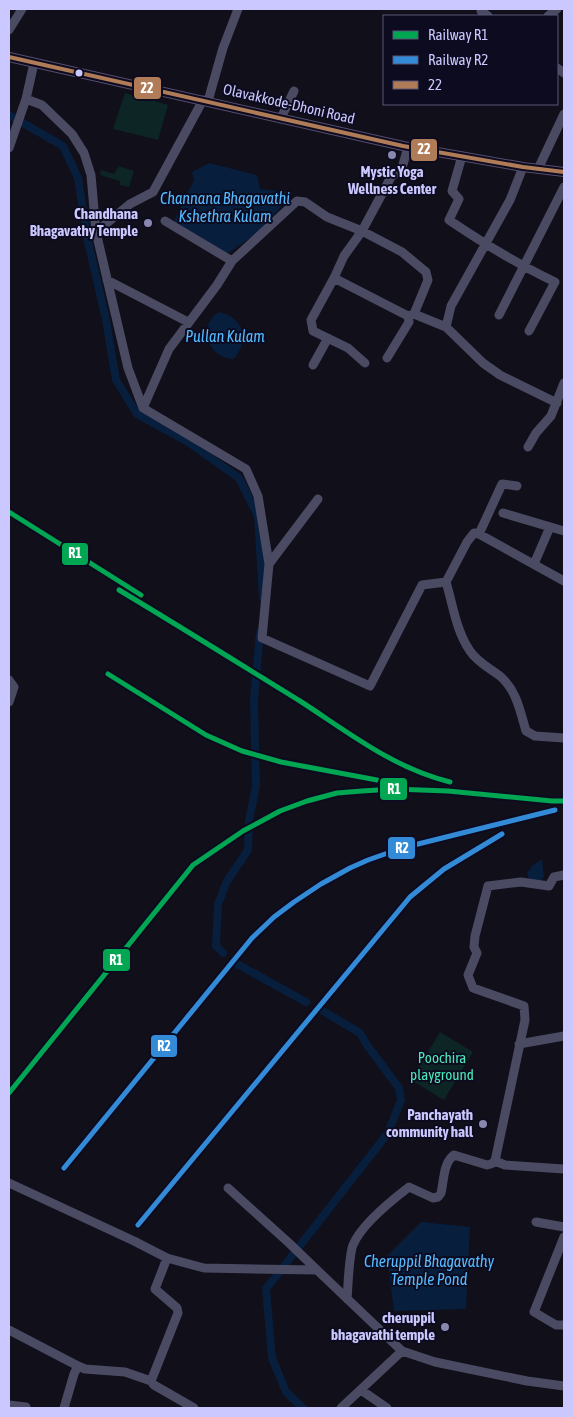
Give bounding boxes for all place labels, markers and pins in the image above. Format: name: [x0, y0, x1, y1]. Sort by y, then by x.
unlabelled marker: [74, 68, 84, 78]
marker: Mystic Yoga Wellness Center: [386, 149, 398, 161]
place label: Mystic Yoga Wellness Center: [347, 163, 437, 197]
place label: Chandhana Bhagavathy Temple: [30, 205, 138, 239]
marker: Chandhana Bhagavathy Temple: [142, 217, 154, 229]
place label: Panchayath community hall: [386, 1106, 474, 1140]
marker: Panchayath community hall: [477, 1118, 489, 1130]
place label: cheruppil bhagavathi temple: [331, 1309, 436, 1343]
marker: cheruppil bhagavathi temple: [439, 1321, 451, 1333]

